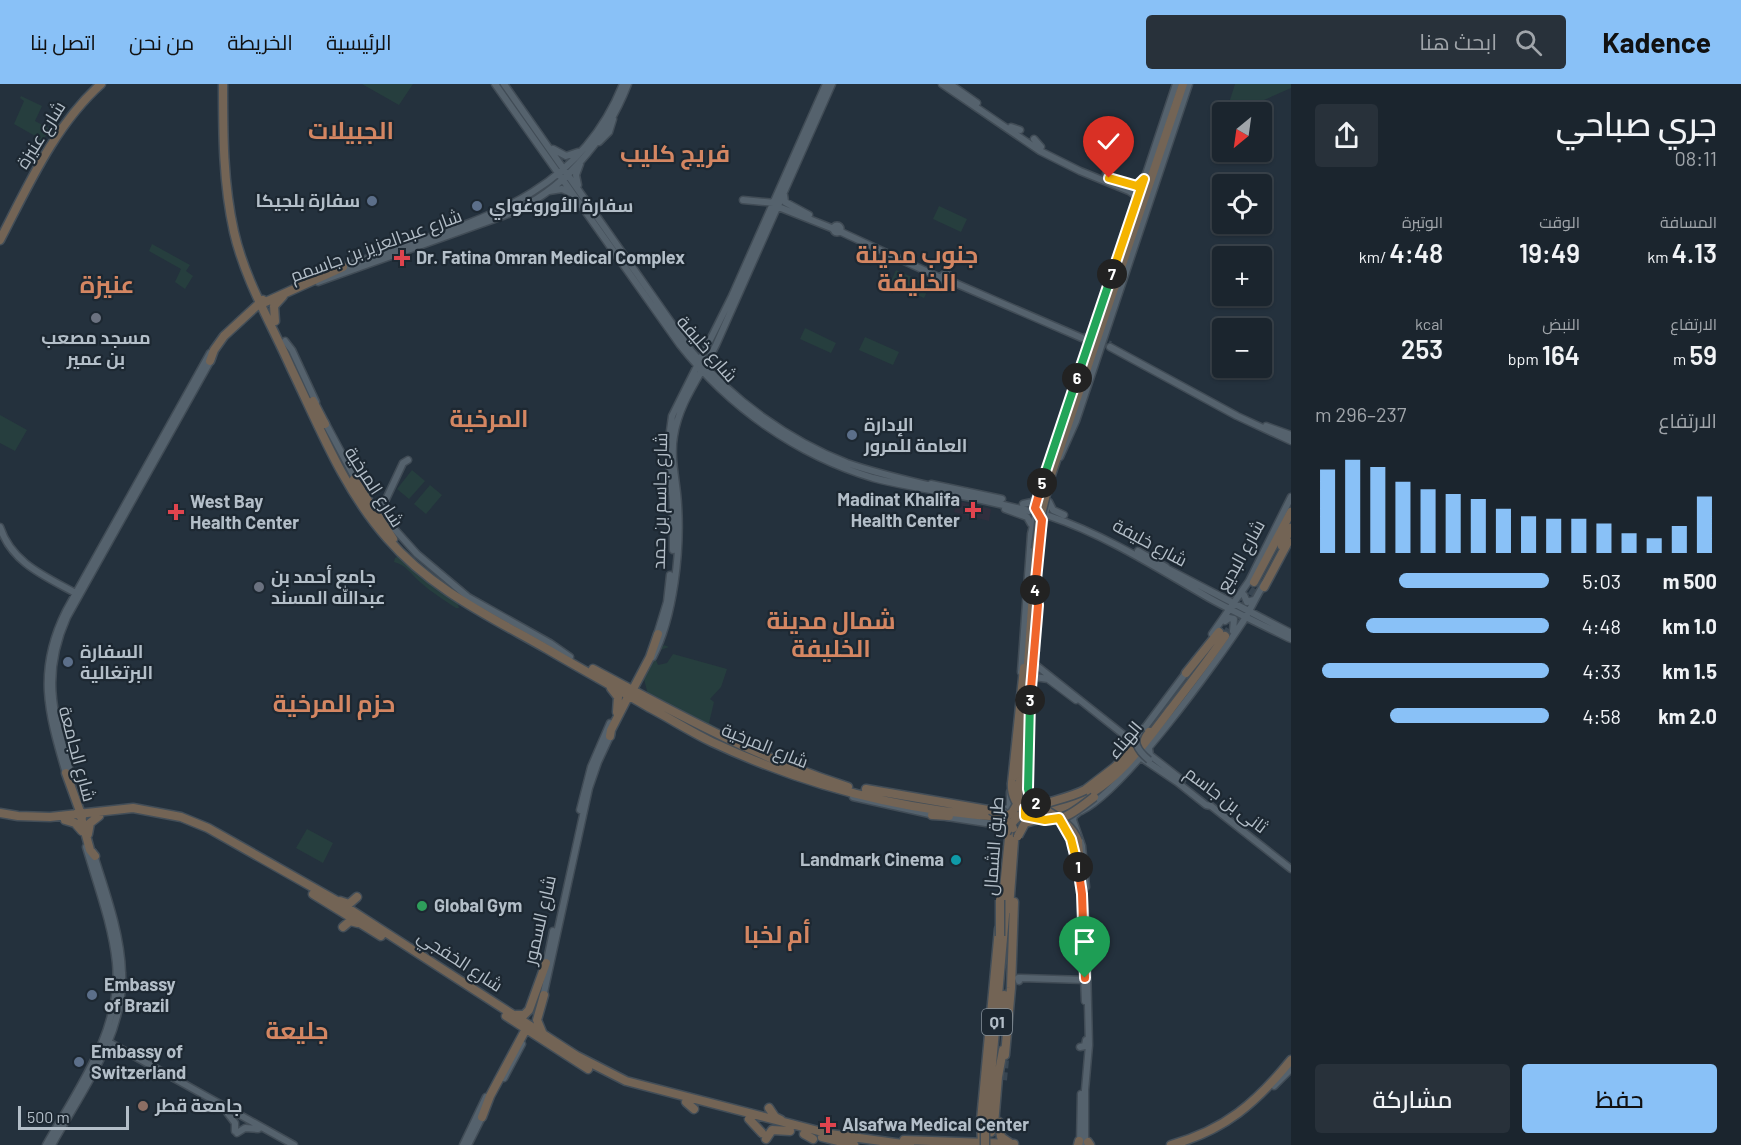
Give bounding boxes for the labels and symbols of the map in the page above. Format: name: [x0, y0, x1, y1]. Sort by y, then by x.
street label: شارع عنيزة: [11, 97, 71, 173]
north arrow: [1212, 102, 1272, 162]
district label: الجبيلات: [308, 115, 394, 144]
pin: [1083, 116, 1134, 178]
district label: فريج كليب: [620, 138, 730, 170]
place label: سفارة بلجيكا: [256, 189, 360, 211]
marker: سفارة بلجيكا: [365, 194, 379, 208]
place label: سفارة الأوروغواي: [489, 194, 633, 220]
marker: سفارة الأوروغواي: [470, 199, 484, 213]
street label: شارع عبدالعزيز بن جاسمم: [287, 204, 465, 288]
district label: جنوب مدينة الخليفة: [856, 239, 978, 296]
place label: Dr. Fatina Omran Medical Complex: [416, 246, 685, 268]
marker: Dr. Fatina Omran Medical Complex: [393, 249, 411, 267]
pin: 7: [1097, 259, 1127, 289]
district label: عنيزة: [80, 269, 134, 299]
street label: شارع خليفة: [671, 310, 743, 388]
marker: مسجد مصعب بن عمير: [89, 311, 103, 325]
place label: مسجد مصعب بن عمير: [41, 326, 151, 370]
pin: 6: [1062, 363, 1092, 393]
district label: المرخية: [449, 403, 529, 433]
place label: الإدارة العامة للمرور: [863, 413, 967, 457]
marker: الإدارة العامة للمرور: [845, 428, 859, 442]
street label: شارع جاسم بن حمد: [647, 432, 673, 570]
street label: شارع المرخية: [339, 442, 409, 532]
pin: 5: [1027, 468, 1057, 498]
place label: Madinat Khalifa Health Center: [837, 488, 960, 531]
place label: West Bay Health Center: [190, 490, 299, 533]
marker: Madinat Khalifa Health Center: [964, 501, 982, 519]
marker: West Bay Health Center: [167, 503, 185, 521]
street label: شارع خليفة: [1109, 513, 1191, 573]
street label: شارع البديع: [1211, 515, 1271, 597]
place label: جامع أحمد بن عبدالله المسند: [271, 564, 386, 608]
pin: 4: [1020, 575, 1050, 605]
marker: جامع أحمد بن عبدالله المسند: [252, 580, 266, 594]
district label: شمال مدينة الخليفة: [766, 605, 896, 662]
place label: السفارة البرتغالية: [80, 640, 153, 684]
marker: السفارة البرتغالية: [61, 655, 75, 669]
pin: 3: [1015, 685, 1045, 715]
district label: حزم المرخية: [273, 688, 395, 720]
street label: شارع الجامعة: [53, 704, 101, 804]
street label: الهناء: [1102, 716, 1147, 763]
street label: شارع المرخية: [718, 718, 812, 774]
street label: ثانى بن جاسم: [1180, 761, 1272, 839]
pin: 2: [1021, 788, 1051, 818]
street label: طريق الشمال: [979, 796, 1009, 896]
place label: Landmark Cinema: [800, 848, 944, 870]
pin: 1: [1063, 852, 1093, 882]
marker: Landmark Cinema: [949, 853, 963, 867]
street label: شارع السمور: [518, 873, 562, 968]
place label: Global Gym: [434, 894, 522, 916]
marker: Global Gym: [415, 899, 429, 913]
pin: [1059, 916, 1110, 978]
district label: أم لخبا: [743, 919, 811, 951]
street label: شارع الخفجي: [412, 924, 507, 999]
place label: Embassy of Brazil: [104, 973, 176, 1016]
marker: Embassy of Brazil: [85, 988, 99, 1002]
road number: Q1: [982, 1009, 1012, 1035]
district label: جليعة: [265, 1015, 329, 1044]
place label: Embassy of Switzerland: [91, 1040, 186, 1083]
marker: Embassy of Switzerland: [72, 1055, 86, 1069]
place label: جامعة قطر: [154, 1094, 242, 1117]
marker: جامعة قطر: [136, 1099, 150, 1113]
scale bar: [18, 1103, 129, 1130]
place label: Alsafwa Medical Center: [842, 1113, 1029, 1135]
marker: Alsafwa Medical Center: [819, 1116, 837, 1134]

